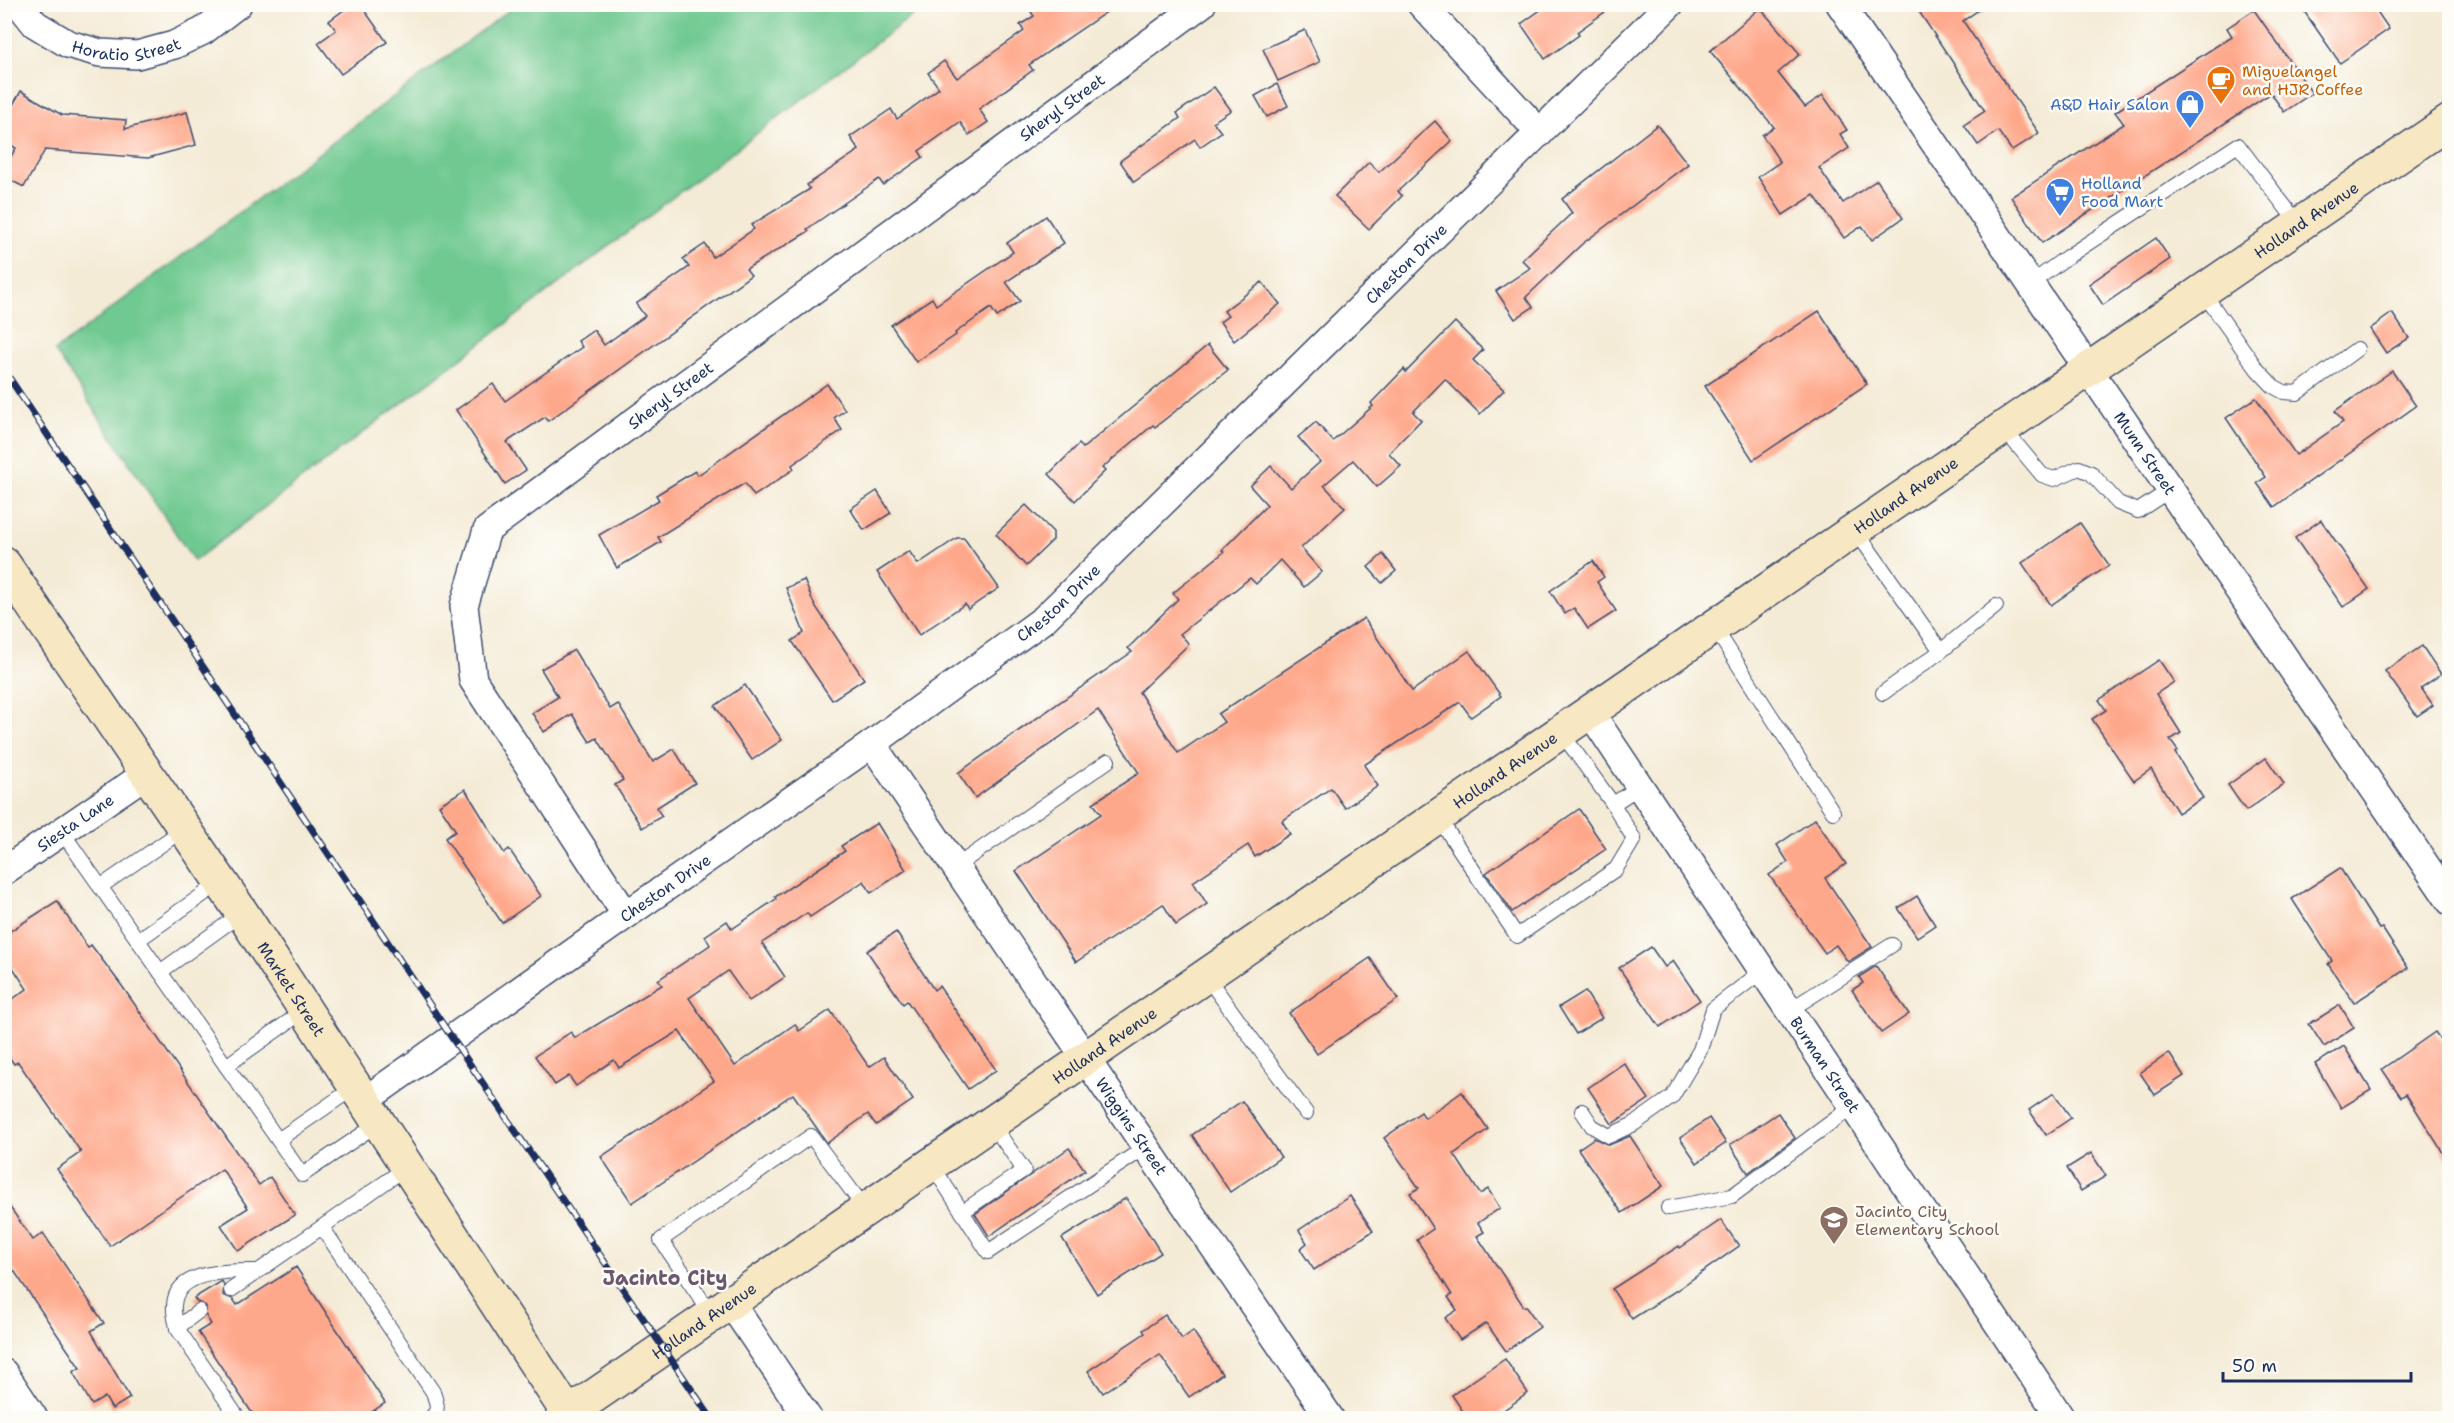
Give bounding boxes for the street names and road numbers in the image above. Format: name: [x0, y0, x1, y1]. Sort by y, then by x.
street label: Horatio Street: [69, 33, 185, 66]
street label: Sheryl Street: [1015, 69, 1109, 146]
street label: Holland Avenue: [2250, 177, 2363, 264]
street label: Cheston Drive: [1361, 219, 1452, 309]
street label: Sheryl Street: [624, 357, 718, 434]
street label: Munn Street: [2109, 407, 2181, 499]
street label: Holland Avenue: [1849, 452, 1962, 539]
street label: Cheston Drive: [1012, 559, 1105, 647]
street label: Holland Avenue: [1449, 727, 1562, 814]
street label: Siesta Lane: [33, 789, 118, 857]
street label: Cheston Drive: [616, 849, 715, 927]
street label: Market Street: [252, 938, 330, 1041]
street label: Holland Avenue: [1048, 1002, 1161, 1089]
street label: Burman Street: [1785, 1013, 1865, 1117]
street label: Wiggins Street: [1091, 1074, 1172, 1179]
street label: Holland Avenue: [648, 1278, 761, 1364]

